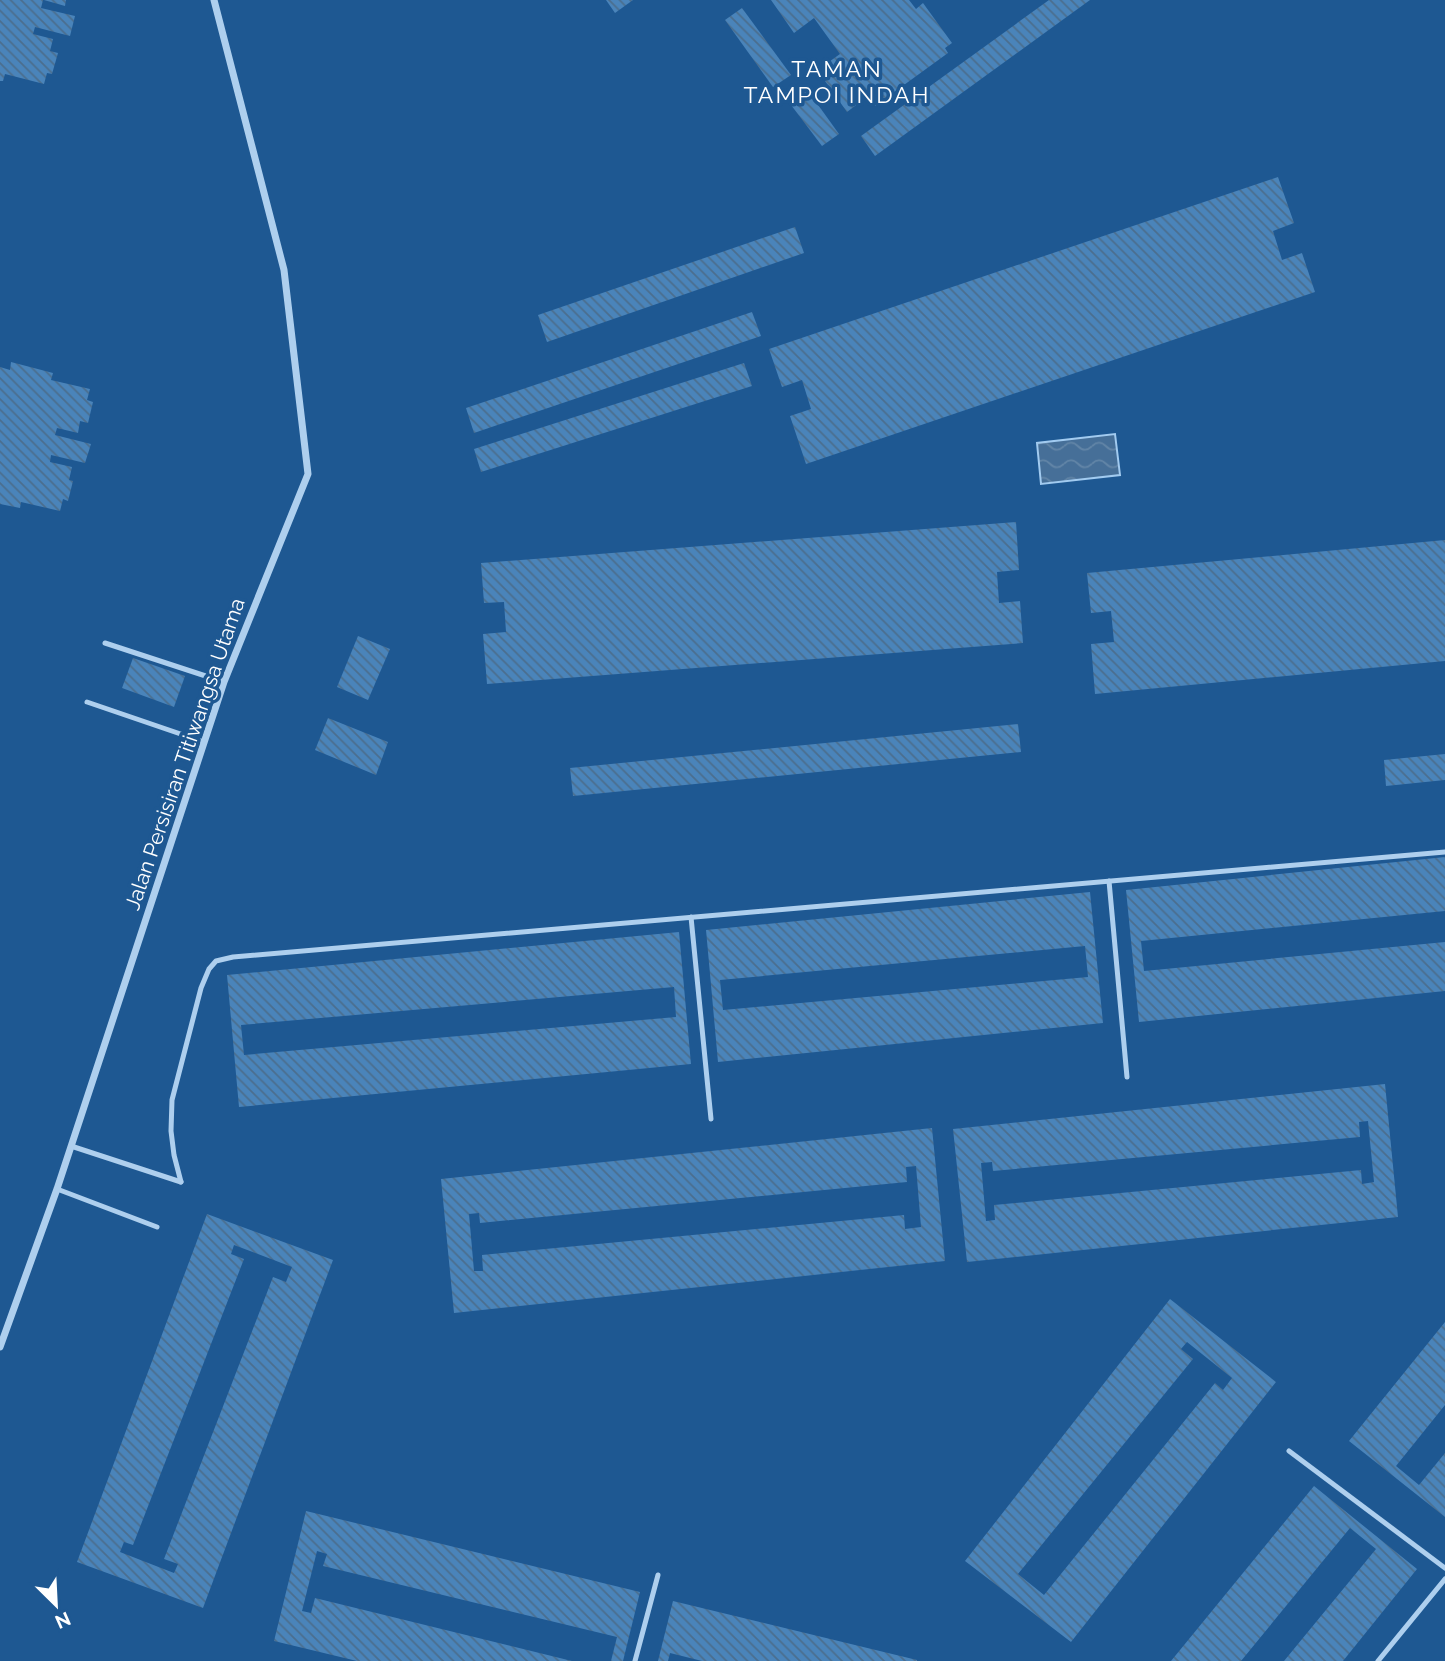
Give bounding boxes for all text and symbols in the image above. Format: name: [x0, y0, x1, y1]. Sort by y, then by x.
district label: TAMAN TAMPOI INDAH: [743, 55, 931, 108]
street label: Jalan Persisiran Titiwangsa Utama: [119, 595, 250, 913]
north arrow: [21, 1570, 91, 1640]
text: N: [52, 1608, 74, 1634]

